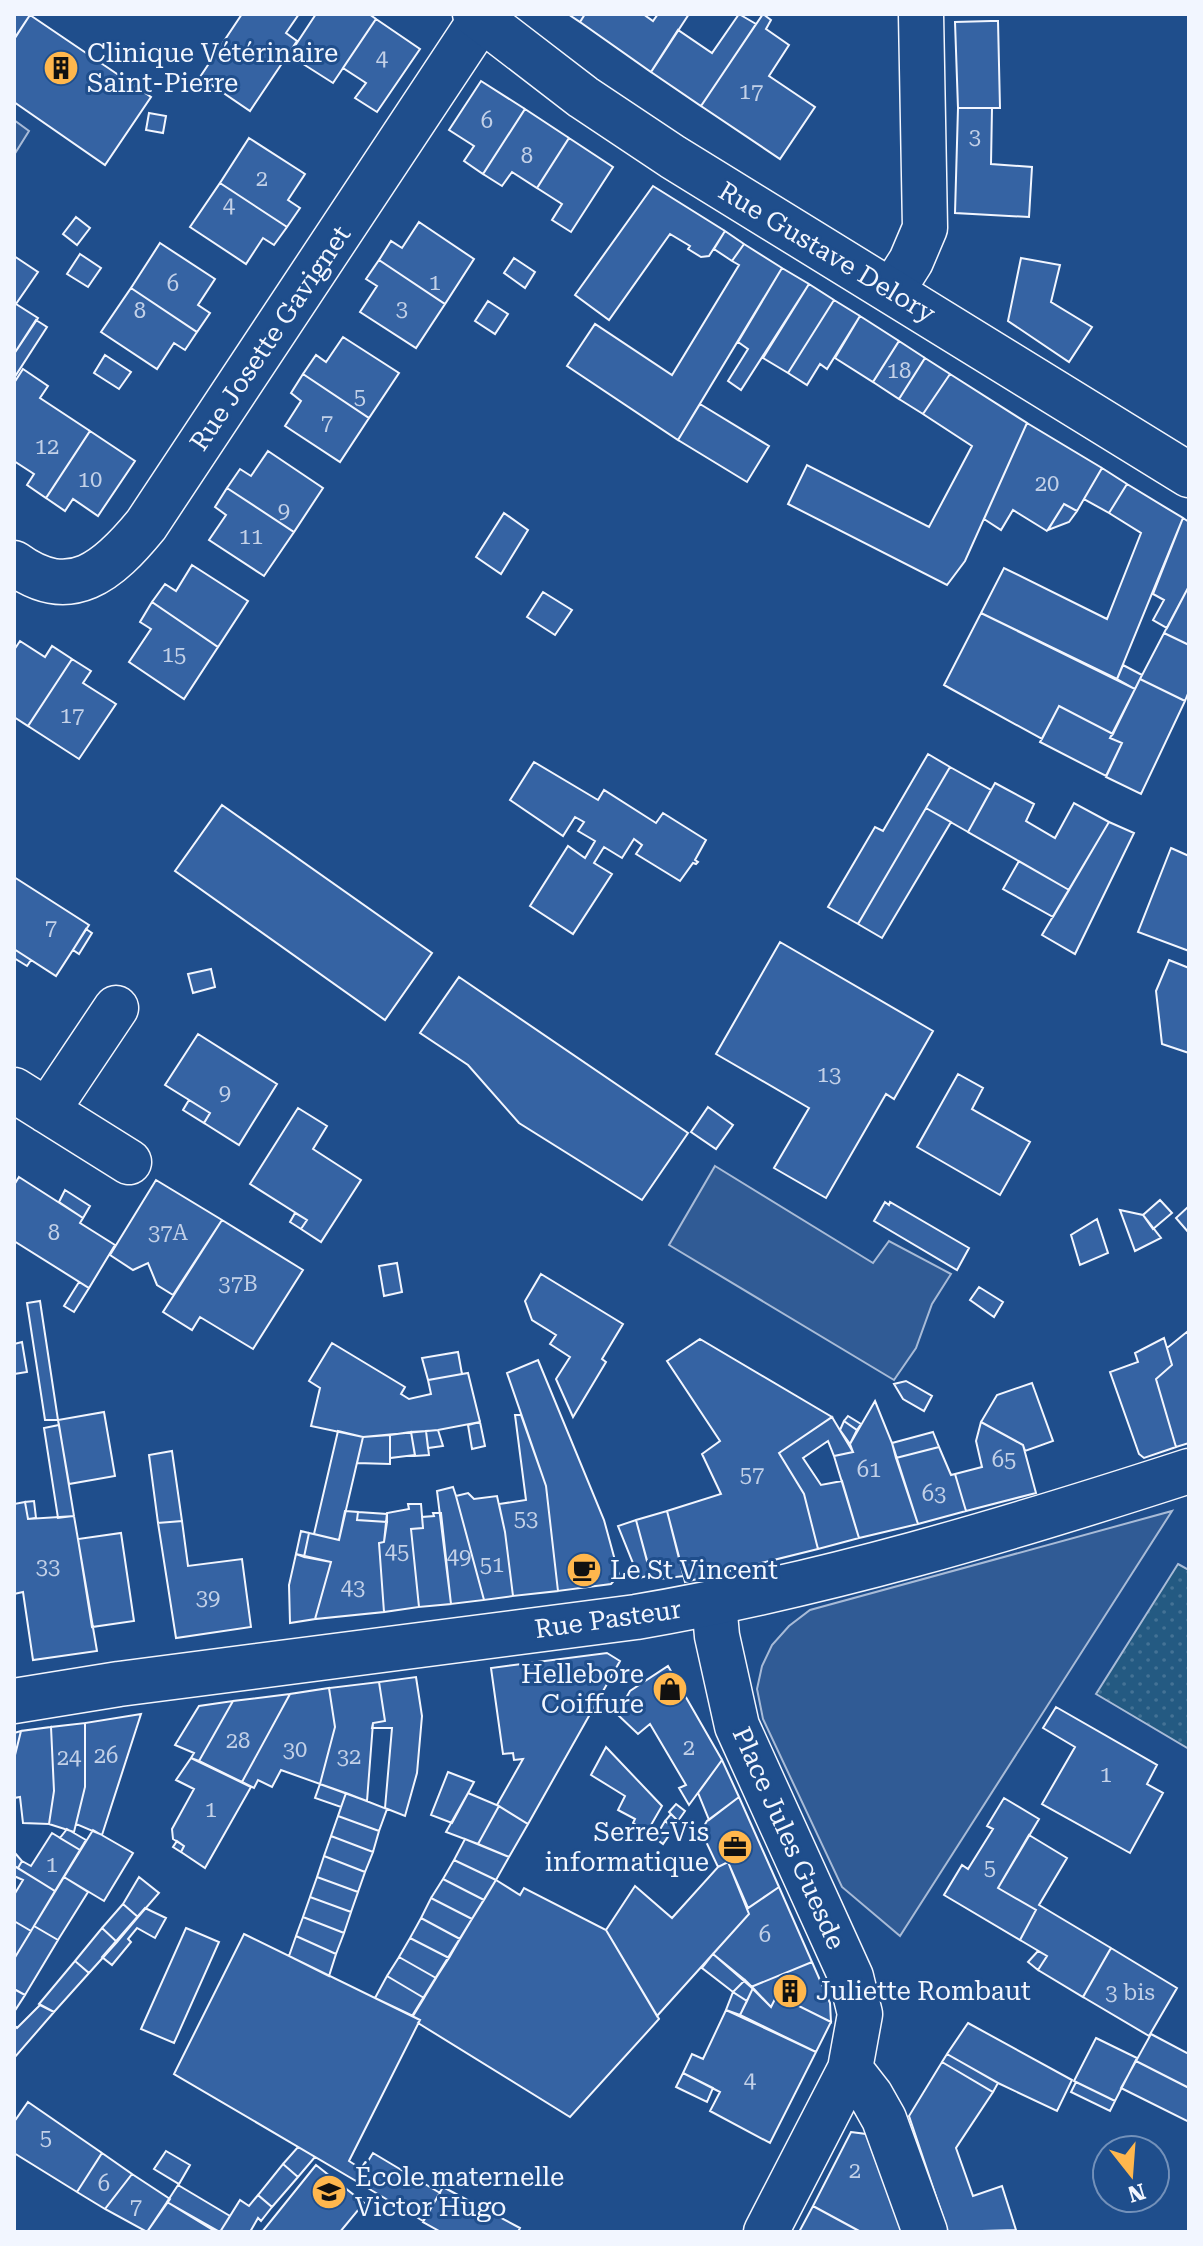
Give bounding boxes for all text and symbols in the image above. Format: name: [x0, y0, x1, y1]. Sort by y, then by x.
place label: Clinique Vétérinaire Saint-Pierre: [87, 38, 338, 98]
house number: 4: [376, 46, 389, 71]
building icon: Clinique Vétérinaire Saint-Pierre: [42, 49, 80, 87]
house number: 17: [739, 79, 763, 104]
house number: 6: [481, 108, 493, 133]
house number: 3: [969, 124, 981, 149]
house number: 8: [521, 143, 533, 168]
house number: 2: [256, 166, 268, 191]
street label: Rue Gustave Delory: [713, 175, 941, 329]
house number: 4: [223, 193, 236, 218]
street label: Rue Josette Gavignet: [184, 220, 357, 456]
house number: 1: [429, 270, 441, 295]
house number: 6: [167, 271, 179, 296]
house number: 3: [396, 296, 408, 321]
house number: 8: [134, 298, 146, 323]
house number: 18: [887, 358, 911, 383]
house number: 5: [354, 384, 366, 409]
house number: 7: [321, 410, 333, 435]
house number: 12: [35, 434, 59, 459]
house number: 10: [78, 467, 102, 492]
house number: 20: [1035, 471, 1059, 496]
house number: 9: [278, 498, 290, 523]
house number: 11: [239, 524, 263, 549]
house number: 15: [162, 642, 186, 667]
house number: 17: [60, 703, 84, 728]
house number: 7: [45, 915, 57, 940]
house number: 13: [817, 1062, 841, 1087]
house number: 9: [219, 1080, 231, 1105]
house number: 8: [48, 1220, 60, 1245]
house number: 37A: [148, 1220, 189, 1245]
house number: 37B: [218, 1271, 258, 1296]
house number: 65: [992, 1447, 1016, 1472]
house number: 61: [857, 1457, 881, 1482]
house number: 57: [740, 1462, 764, 1487]
house number: 63: [922, 1481, 946, 1506]
house number: 53: [514, 1506, 538, 1531]
house number: 45: [385, 1539, 409, 1564]
house number: 49: [447, 1544, 471, 1569]
cafe icon: Le St Vincent: [565, 1551, 603, 1589]
house number: 51: [480, 1552, 504, 1577]
house number: 33: [36, 1554, 60, 1579]
place label: Le St Vincent: [610, 1555, 778, 1585]
house number: 43: [341, 1575, 365, 1600]
house number: 39: [196, 1585, 220, 1610]
street label: Rue Pasteur: [533, 1594, 684, 1644]
place label: Hellebore Coiffure: [521, 1659, 644, 1719]
shop icon: Hellebore Coiffure: [651, 1670, 689, 1708]
street label: Place Jules Guesde: [726, 1722, 852, 1954]
house number: 28: [226, 1728, 250, 1753]
house number: 2: [683, 1735, 695, 1760]
house number: 30: [283, 1737, 307, 1762]
house number: 26: [94, 1743, 118, 1768]
house number: 32: [337, 1744, 361, 1769]
house number: 24: [57, 1745, 82, 1770]
house number: 1: [1100, 1762, 1112, 1787]
house number: 1: [205, 1797, 217, 1822]
place label: Serre-Vis informatique: [545, 1817, 709, 1877]
office icon: Serre-Vis informatique: [716, 1828, 754, 1866]
house number: 1: [46, 1852, 58, 1877]
house number: 5: [984, 1855, 996, 1880]
house number: 6: [759, 1922, 771, 1947]
building icon: Juliette Rombaut: [771, 1972, 809, 2010]
place label: Juliette Rombaut: [816, 1976, 1031, 2006]
house number: 3 bis: [1105, 1980, 1155, 2005]
house number: 4: [744, 2068, 757, 2093]
house number: 5: [40, 2125, 52, 2150]
north arrow: [1091, 2134, 1171, 2214]
house number: 2: [849, 2158, 861, 2183]
place label: École maternelle Victor Hugo: [355, 2161, 564, 2222]
house number: 6: [98, 2171, 110, 2196]
school or university icon: École maternelle Victor Hugo: [310, 2173, 348, 2211]
text: N: [1125, 2178, 1148, 2207]
house number: 7: [130, 2194, 142, 2219]

